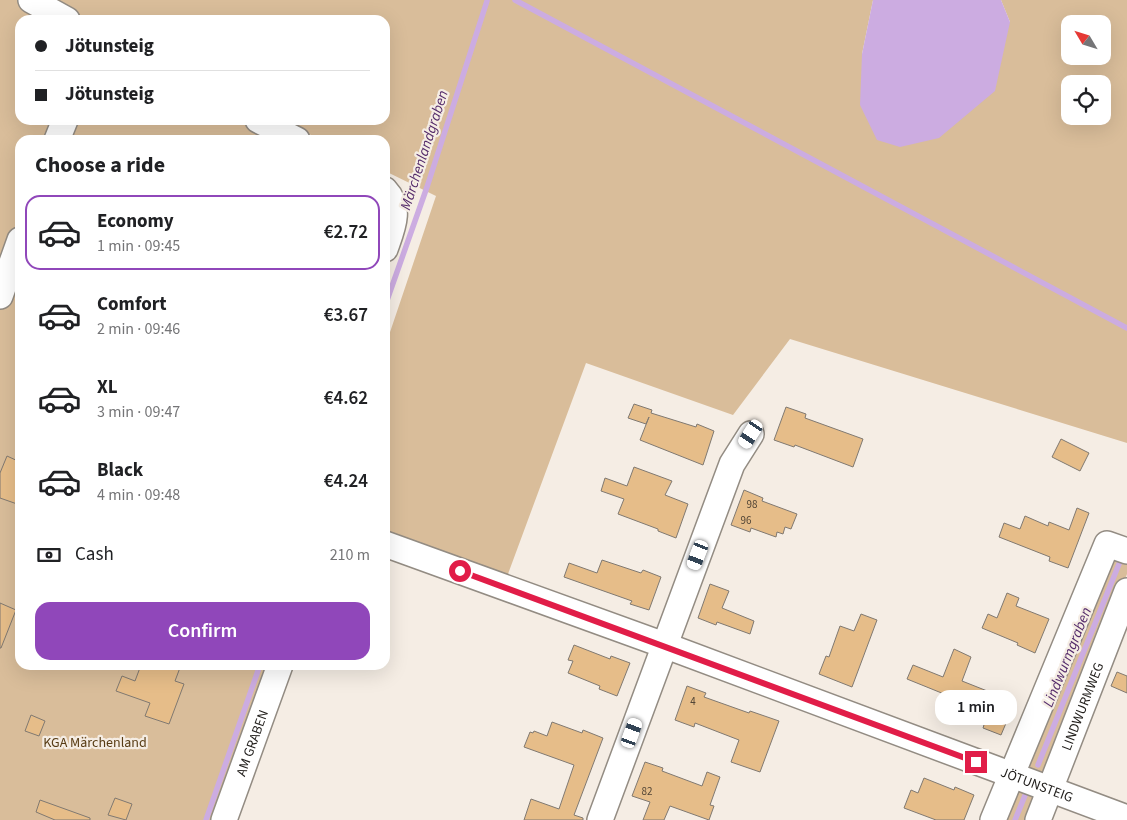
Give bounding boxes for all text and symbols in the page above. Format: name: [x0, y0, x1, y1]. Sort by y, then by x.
north arrow: [1061, 15, 1111, 65]
map controls: [1061, 15, 1111, 125]
text: Jötunsteig: [65, 33, 154, 60]
button: locate: [1061, 75, 1111, 125]
text: Jötunsteig: [65, 81, 154, 108]
water label: Märchenlandgraben: [395, 87, 454, 213]
text: Choose a ride: [35, 149, 165, 181]
text: Economy: [97, 208, 174, 235]
icon: car: [37, 210, 82, 255]
text: €2.72: [324, 219, 368, 246]
text: 1 min · 09:45: [97, 235, 180, 257]
text: Comfort: [97, 291, 167, 318]
icon: car: [37, 293, 82, 338]
text: €3.67: [324, 302, 368, 329]
text: 2 min · 09:46: [97, 318, 180, 340]
text: XL: [97, 374, 118, 401]
icon: car: [37, 376, 82, 421]
text: €4.62: [324, 385, 368, 412]
text: 3 min · 09:47: [97, 401, 180, 423]
car: [736, 417, 765, 451]
text: Black: [97, 457, 143, 484]
icon: car: [37, 459, 82, 504]
text: €4.24: [324, 468, 368, 495]
text: 4 min · 09:48: [97, 484, 180, 506]
house number: 98: [747, 497, 758, 512]
house number: 96: [741, 513, 752, 528]
car: [685, 538, 710, 572]
icon: cash: [35, 541, 63, 569]
text: Cash: [75, 541, 114, 568]
text: 210 m: [330, 544, 370, 566]
route start: [449, 560, 471, 582]
button: Confirm: [35, 602, 370, 660]
water label: Lindwurmgraben: [1038, 604, 1097, 710]
street label: LINDWURMWEG: [1057, 660, 1109, 754]
callout: 1 min: [935, 690, 1017, 724]
house number: 4: [690, 694, 696, 709]
text: 1 min: [957, 696, 995, 718]
street label: AM GRABEN: [232, 707, 274, 779]
car: [619, 716, 644, 750]
park label: KGA Märchenland: [43, 733, 147, 753]
route end: [965, 751, 987, 773]
street label: JÖTUNSTEIG: [998, 763, 1076, 808]
house number: 82: [642, 784, 652, 799]

